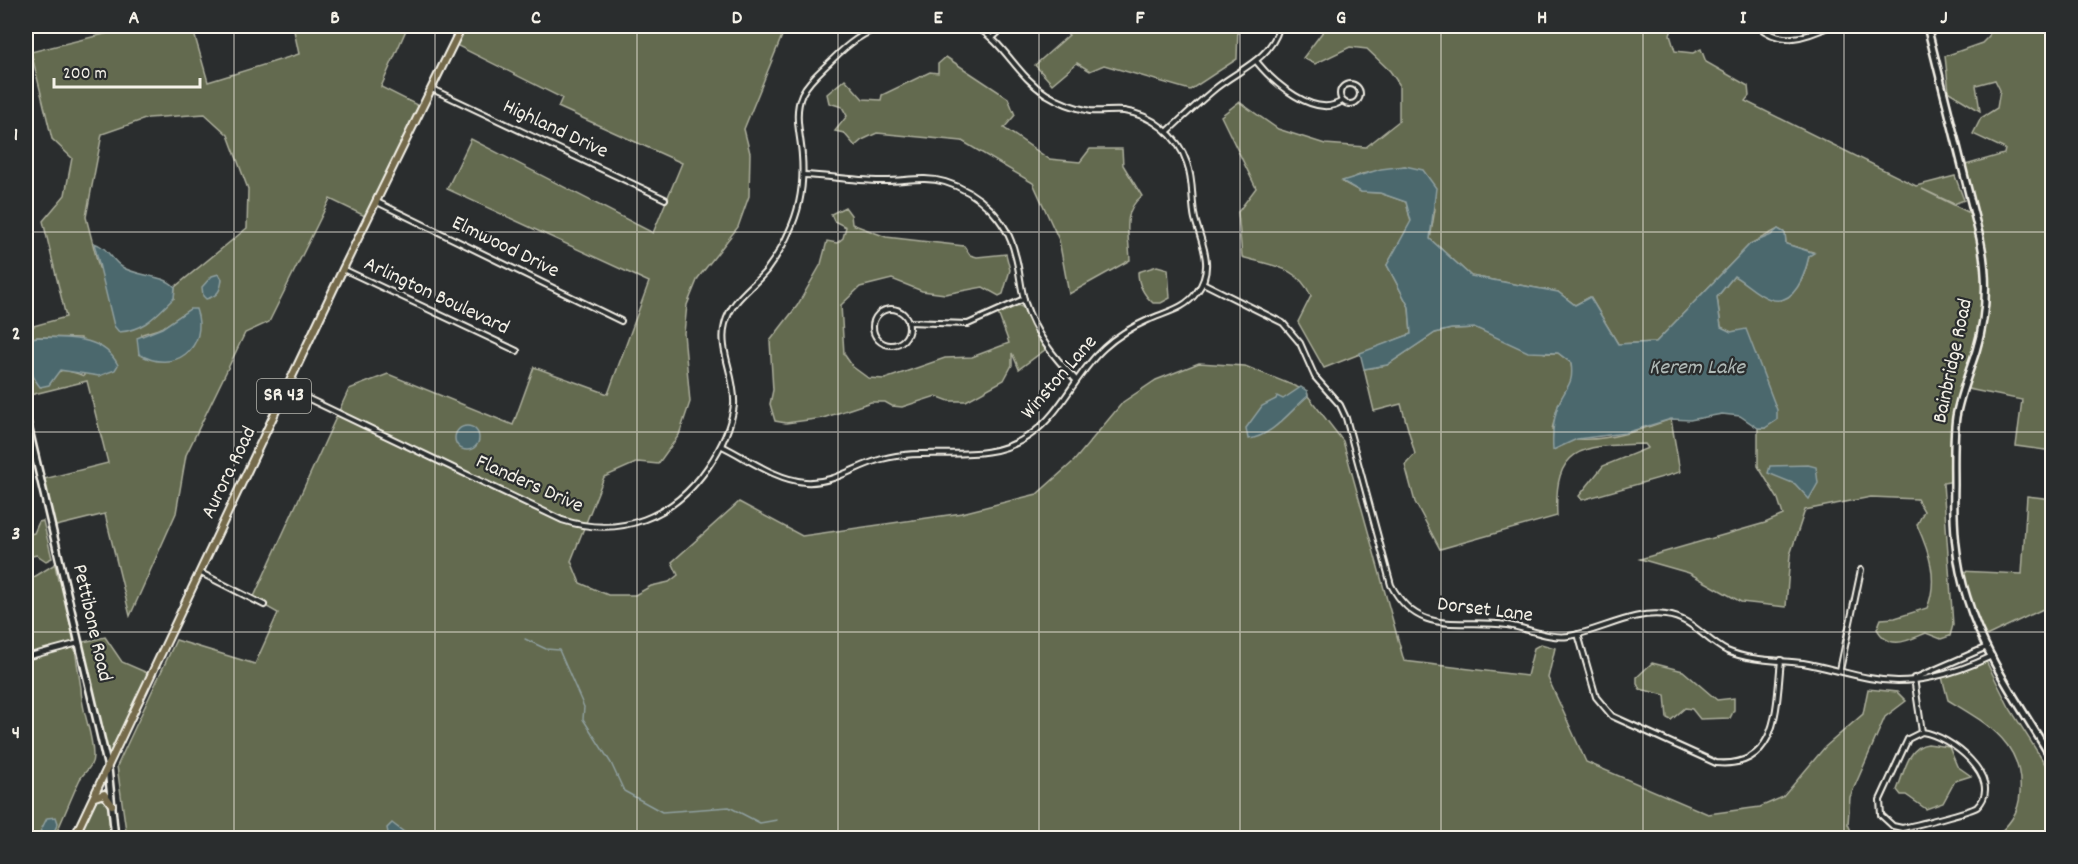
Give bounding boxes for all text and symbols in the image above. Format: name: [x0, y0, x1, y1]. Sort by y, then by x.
text: A: [129, 5, 140, 33]
text: B: [330, 5, 340, 33]
text: C: [531, 5, 541, 33]
text: D: [732, 5, 743, 33]
text: E: [933, 5, 943, 33]
text: F: [1136, 5, 1146, 33]
text: G: [1336, 5, 1346, 33]
text: H: [1537, 5, 1547, 33]
text: I: [1740, 5, 1747, 33]
text: J: [1940, 5, 1948, 33]
scale bar: [54, 51, 200, 89]
text: 200 m: [63, 62, 107, 87]
street label: Highland Drive: [497, 93, 613, 167]
text: 1: [14, 122, 18, 150]
street label: Elmwood Drive: [446, 209, 564, 287]
street label: Arlington Boulevard: [358, 250, 514, 344]
street label: Bainbridge Road: [1926, 296, 1982, 426]
text: 2: [12, 321, 20, 349]
street label: Winston Lane: [1015, 329, 1105, 427]
water label: Kerem Lake: [1649, 353, 1746, 384]
road number: SR 43: [257, 379, 311, 413]
street label: Aurora Road: [195, 422, 265, 524]
street label: Flanders Drive: [470, 448, 588, 522]
text: 3: [12, 521, 20, 549]
street label: Pettibone Road: [63, 561, 119, 685]
street label: Dorset Lane: [1436, 590, 1534, 632]
text: 4: [12, 720, 20, 748]

